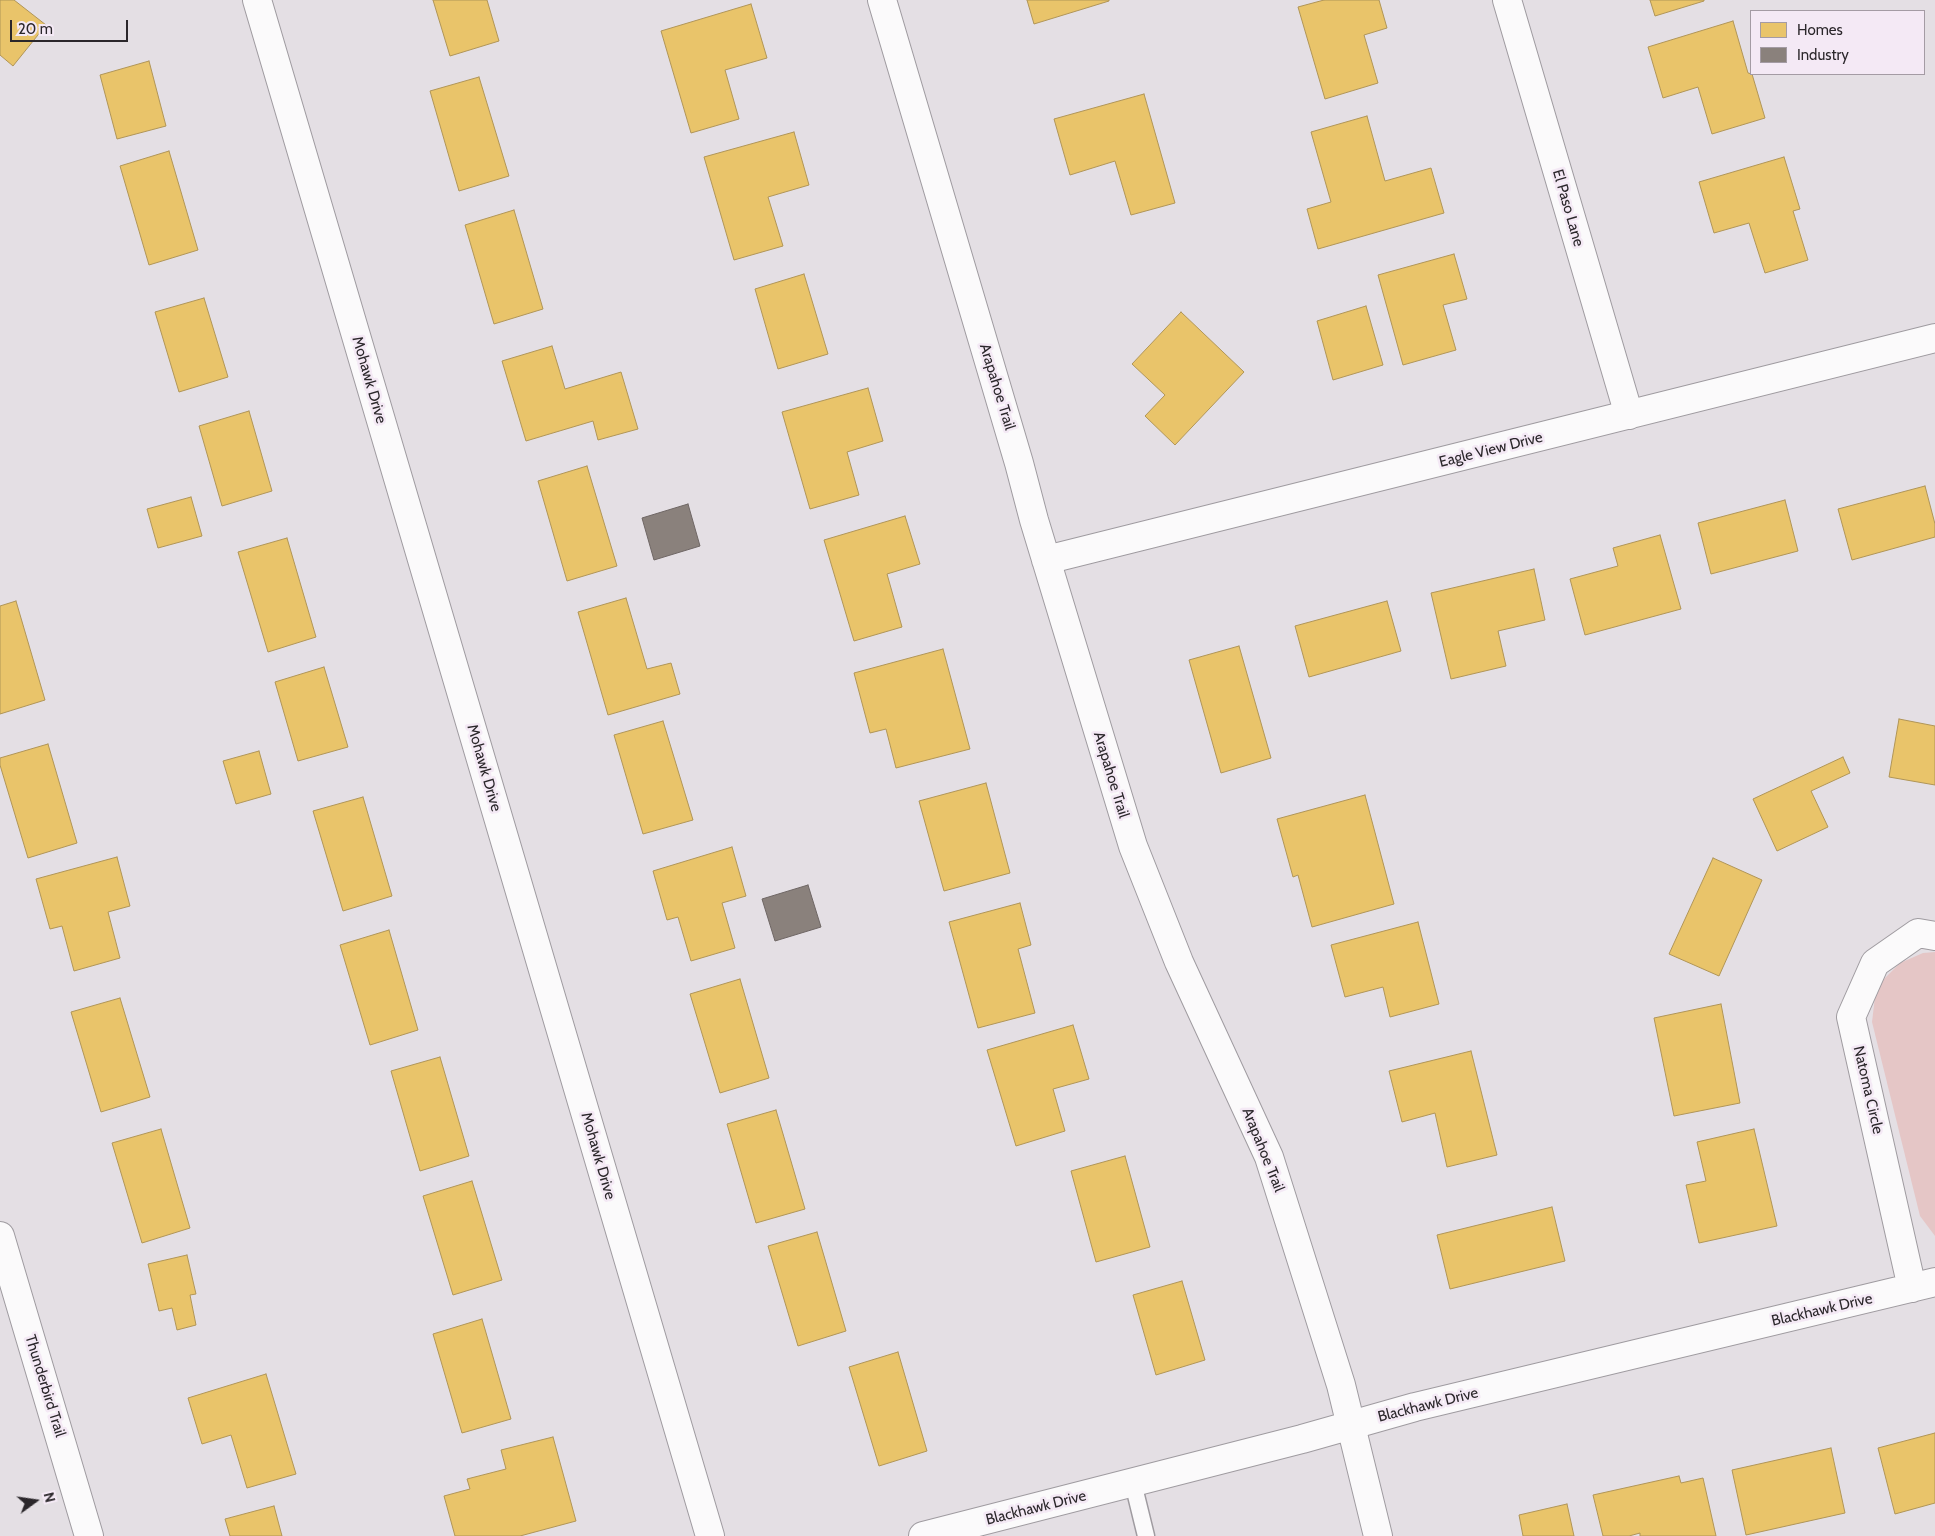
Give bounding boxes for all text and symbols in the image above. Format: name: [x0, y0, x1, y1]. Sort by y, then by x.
scale bar: [12, 10, 130, 42]
legend: [1750, 10, 1925, 75]
text: 20 m: [18, 20, 53, 38]
text: Homes: [1797, 21, 1843, 39]
text: Industry: [1797, 46, 1849, 64]
street label: El Paso Lane: [1548, 167, 1588, 249]
street label: Mohawk Drive: [348, 334, 390, 426]
street label: Arapahoe Trail: [975, 342, 1019, 432]
street label: Eagle View Drive: [1437, 428, 1545, 472]
street label: Mohawk Drive: [463, 722, 505, 814]
street label: Arapahoe Trail: [1089, 730, 1133, 820]
street label: Natoma Circle: [1849, 1044, 1887, 1136]
street label: Arapahoe Trail: [1238, 1105, 1288, 1195]
street label: Mohawk Drive: [577, 1110, 619, 1202]
street label: Blackhawk Drive: [1770, 1290, 1874, 1330]
street label: Thunderbird Trail: [21, 1333, 69, 1439]
street label: Blackhawk Drive: [1376, 1384, 1480, 1426]
north arrow: [10, 1476, 60, 1526]
street label: Blackhawk Drive: [984, 1487, 1088, 1529]
text: N: [40, 1490, 59, 1504]

